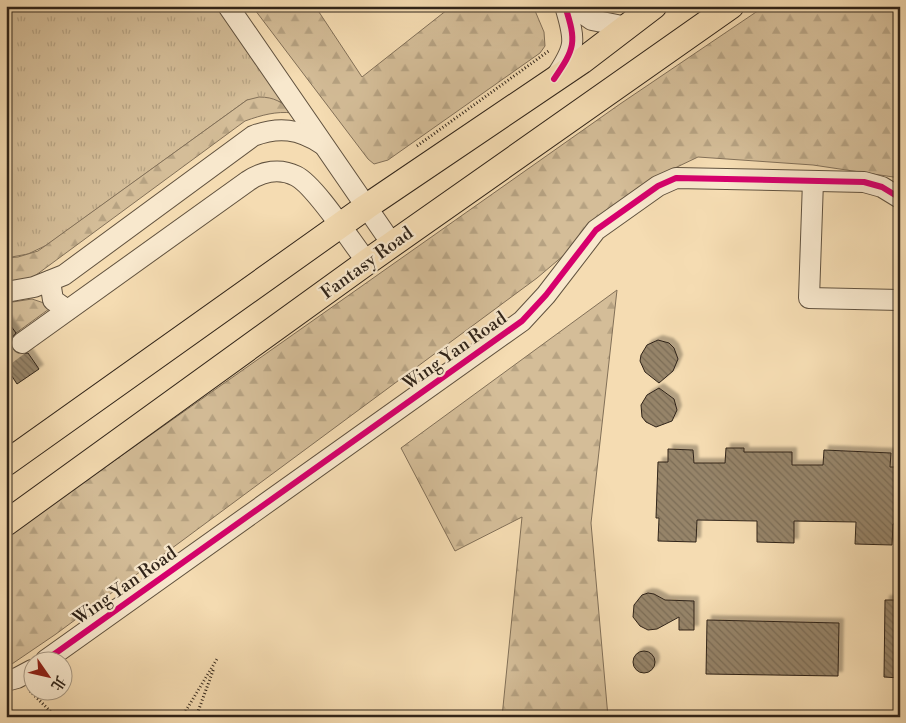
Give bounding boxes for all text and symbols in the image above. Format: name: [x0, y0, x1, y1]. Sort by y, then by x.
street label: Fantasy Road: [316, 221, 418, 304]
street label: Wing Yan Road: [398, 306, 512, 396]
street label: Wing Yan Road: [68, 541, 182, 631]
north arrow: [22, 650, 72, 700]
text: 北: [47, 672, 69, 694]

